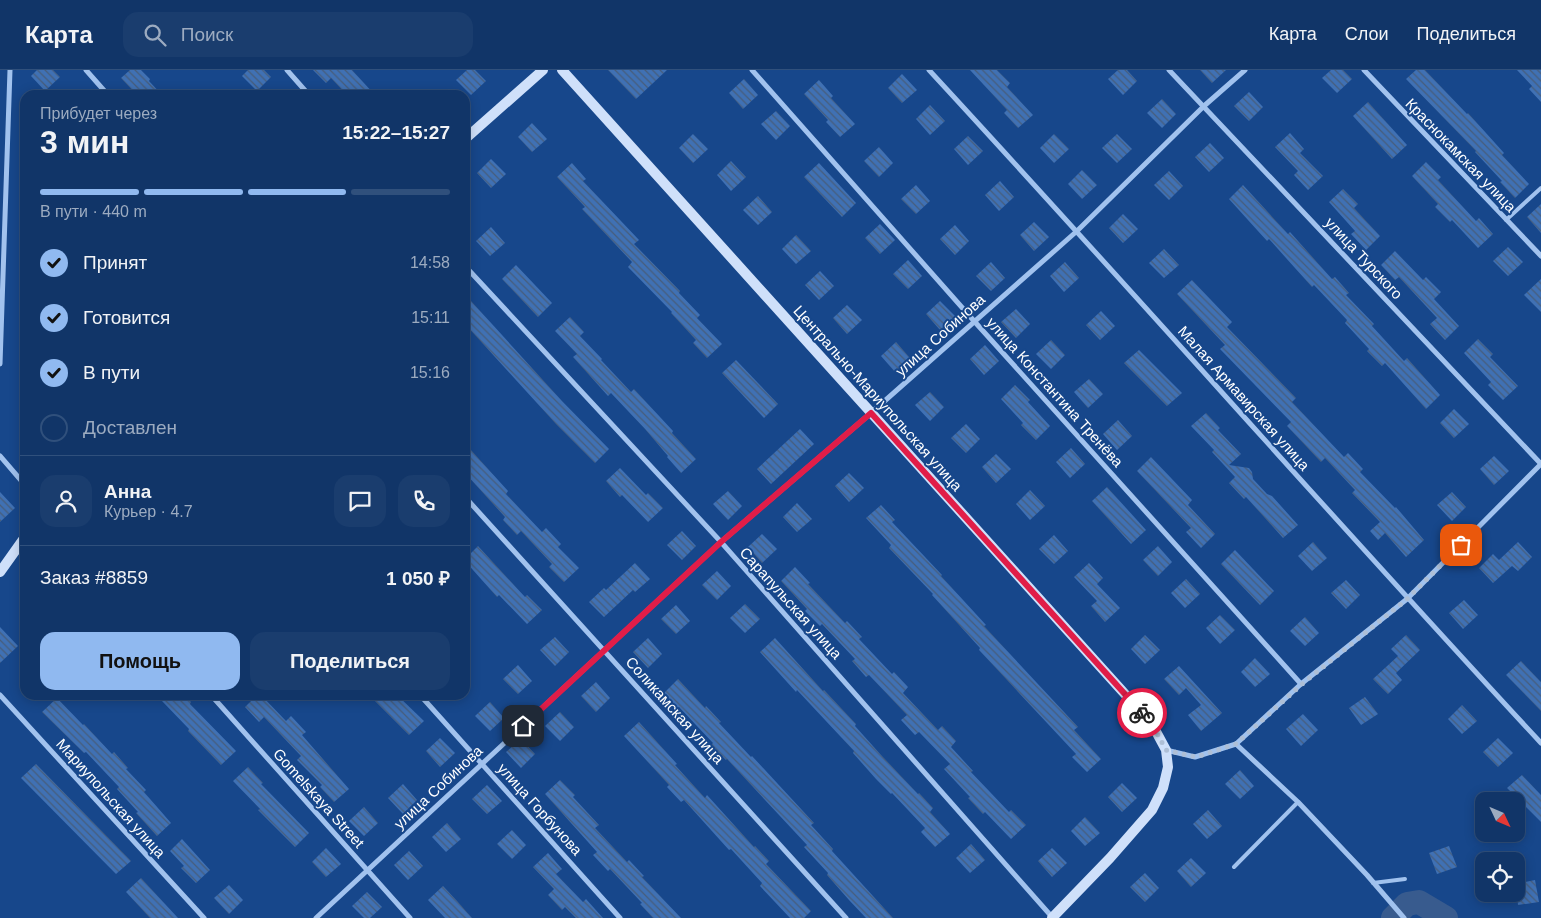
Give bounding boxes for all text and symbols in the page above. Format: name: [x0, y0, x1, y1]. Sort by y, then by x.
search box: [123, 12, 473, 57]
text: Карта: [25, 21, 93, 48]
icon: search: [141, 21, 169, 49]
text: Поиск: [181, 24, 233, 45]
text: Карта: [1269, 24, 1317, 44]
text: Слои: [1345, 24, 1389, 44]
text: Поделиться: [1417, 24, 1516, 44]
street label: Краснокамская улица: [1402, 95, 1520, 216]
text: Прибудет через: [40, 105, 157, 122]
text: 15:22–15:27: [342, 122, 450, 143]
text: 3 мин: [40, 124, 129, 160]
text: В пути · 440 m: [40, 203, 147, 220]
street label: улица Турского: [1322, 214, 1406, 302]
icon: check: [40, 249, 68, 277]
text: Принят: [83, 252, 147, 273]
text: 14:58: [410, 254, 450, 271]
street label: улица Собинова: [892, 290, 989, 380]
street label: Центрально-Мариупольская улица: [790, 302, 966, 495]
icon: check: [40, 304, 68, 332]
text: Готовится: [83, 307, 170, 328]
text: 15:11: [411, 309, 450, 326]
street label: улица Константина Тренёва: [983, 314, 1127, 471]
street label: Малая Армавирская улица: [1175, 322, 1314, 474]
icon: check: [40, 359, 68, 387]
text: В пути: [83, 362, 140, 383]
text: 15:16: [410, 364, 450, 381]
text: Доставлен: [83, 417, 177, 438]
button: person: [40, 475, 92, 527]
button: chat: [334, 475, 386, 527]
button: phone: [398, 475, 450, 527]
text: Анна: [104, 481, 151, 502]
text: Курьер · 4.7: [104, 503, 193, 520]
pin: [1440, 524, 1482, 566]
icon: bag: [1447, 531, 1475, 559]
street label: Сарапульская улица: [736, 544, 846, 663]
text: Заказ #8859: [40, 567, 148, 588]
text: 1 050 ₽: [386, 568, 450, 589]
button: Помощь: [40, 632, 240, 690]
button: Поделиться: [250, 632, 450, 690]
street label: Соликамская улица: [623, 653, 728, 767]
courier: [1117, 688, 1167, 738]
icon: bike: [1128, 699, 1156, 727]
pin: [502, 705, 544, 747]
icon: home: [509, 712, 537, 740]
street label: Мариупольская улица: [53, 735, 169, 861]
street label: улица Собинова: [390, 741, 486, 832]
street label: Gomelskaya Street: [270, 745, 369, 852]
street label: улица Горбунова: [494, 760, 586, 859]
north arrow: [1475, 792, 1525, 842]
map controls: [1475, 792, 1525, 902]
button: locate: [1475, 852, 1525, 902]

